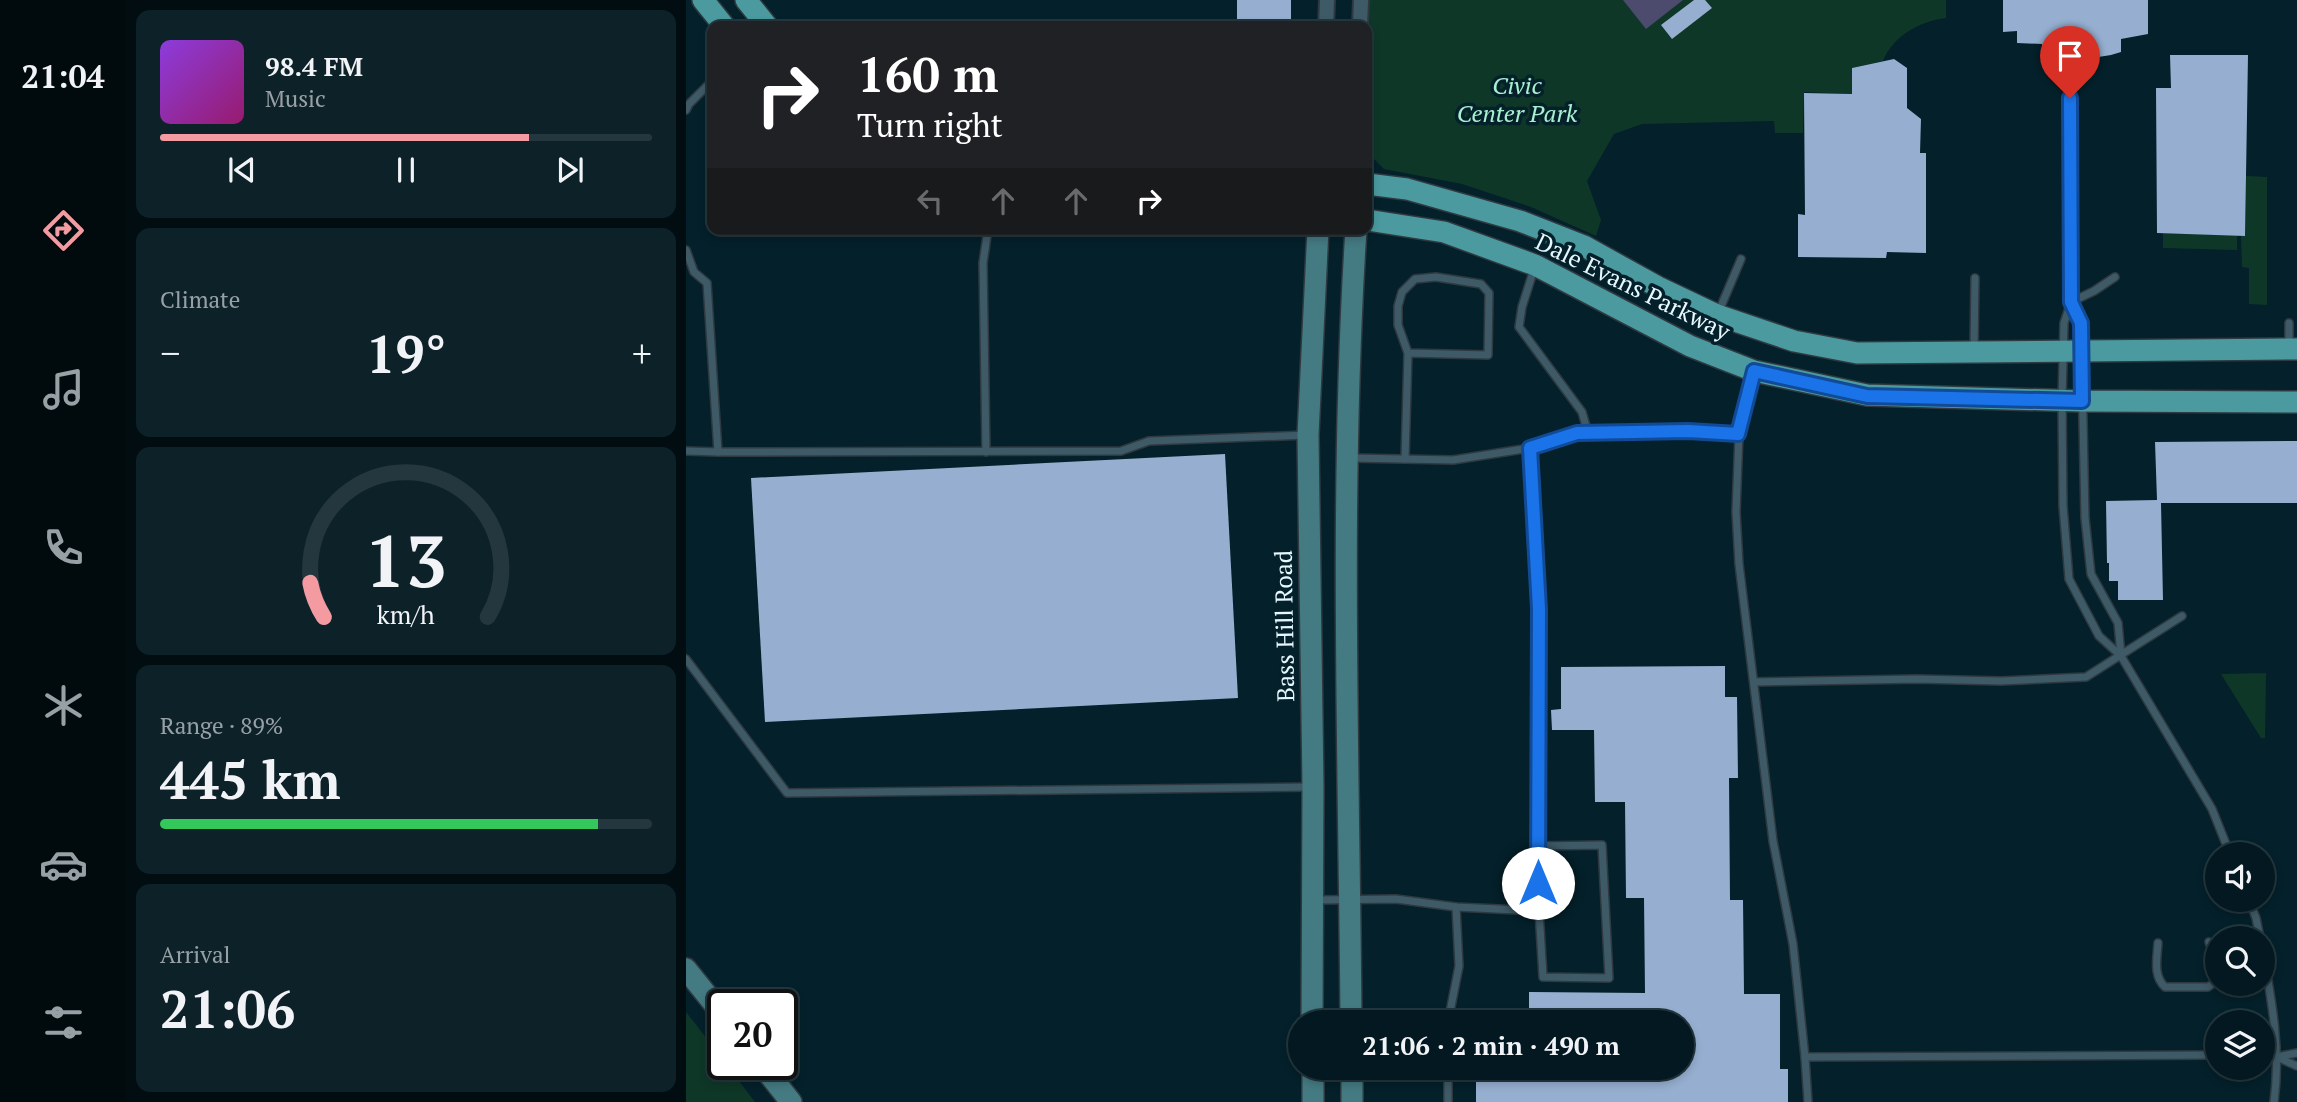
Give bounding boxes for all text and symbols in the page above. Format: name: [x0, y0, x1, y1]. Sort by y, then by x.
pin: [2040, 26, 2100, 98]
icon: arrive: [2051, 37, 2089, 75]
text: 160 m: [857, 41, 999, 106]
text: 98.4 FM: [265, 49, 363, 83]
icon: right: [742, 49, 833, 140]
text: 21:04: [21, 55, 105, 97]
park label: Civic Center Park: [1457, 69, 1578, 129]
text: Music: [265, 83, 326, 114]
text: Turn right: [857, 104, 1003, 146]
icon: previous: [223, 151, 261, 189]
icon: pause: [387, 151, 425, 189]
icon: next: [551, 151, 589, 189]
icon: left: [911, 182, 949, 220]
icon: ahead: [984, 182, 1022, 220]
icon: ahead: [1057, 182, 1095, 220]
icon: right: [1130, 182, 1168, 220]
icon: directions: [39, 206, 88, 255]
street label: Dale Evans Parkway: [1530, 225, 1736, 347]
text: Climate: [160, 284, 240, 315]
text: 19°: [366, 319, 446, 388]
text: −: [160, 328, 180, 378]
text: +: [632, 328, 652, 378]
icon: music: [39, 365, 88, 414]
text: 13: [365, 511, 447, 608]
icon: phone: [39, 523, 88, 572]
street label: Bass Hill Road: [1267, 550, 1301, 702]
text: km/h: [377, 598, 435, 631]
icon: climate: [39, 681, 88, 730]
text: Range · 89%: [160, 710, 283, 741]
text: 445 km: [160, 745, 341, 814]
icon: car: [39, 840, 88, 889]
map controls: [2205, 842, 2275, 1080]
button: sound: [2205, 842, 2275, 912]
position arrow: [1501, 846, 1575, 920]
button: search: [2205, 926, 2275, 996]
text: Arrival: [160, 939, 231, 970]
text: 21:06: [160, 974, 295, 1043]
speed limit sign: 20: [707, 989, 798, 1080]
icon: filters: [39, 998, 88, 1047]
button: layers: [2205, 1010, 2275, 1080]
text: 21:06 · 2 min · 490 m: [1362, 1028, 1620, 1062]

